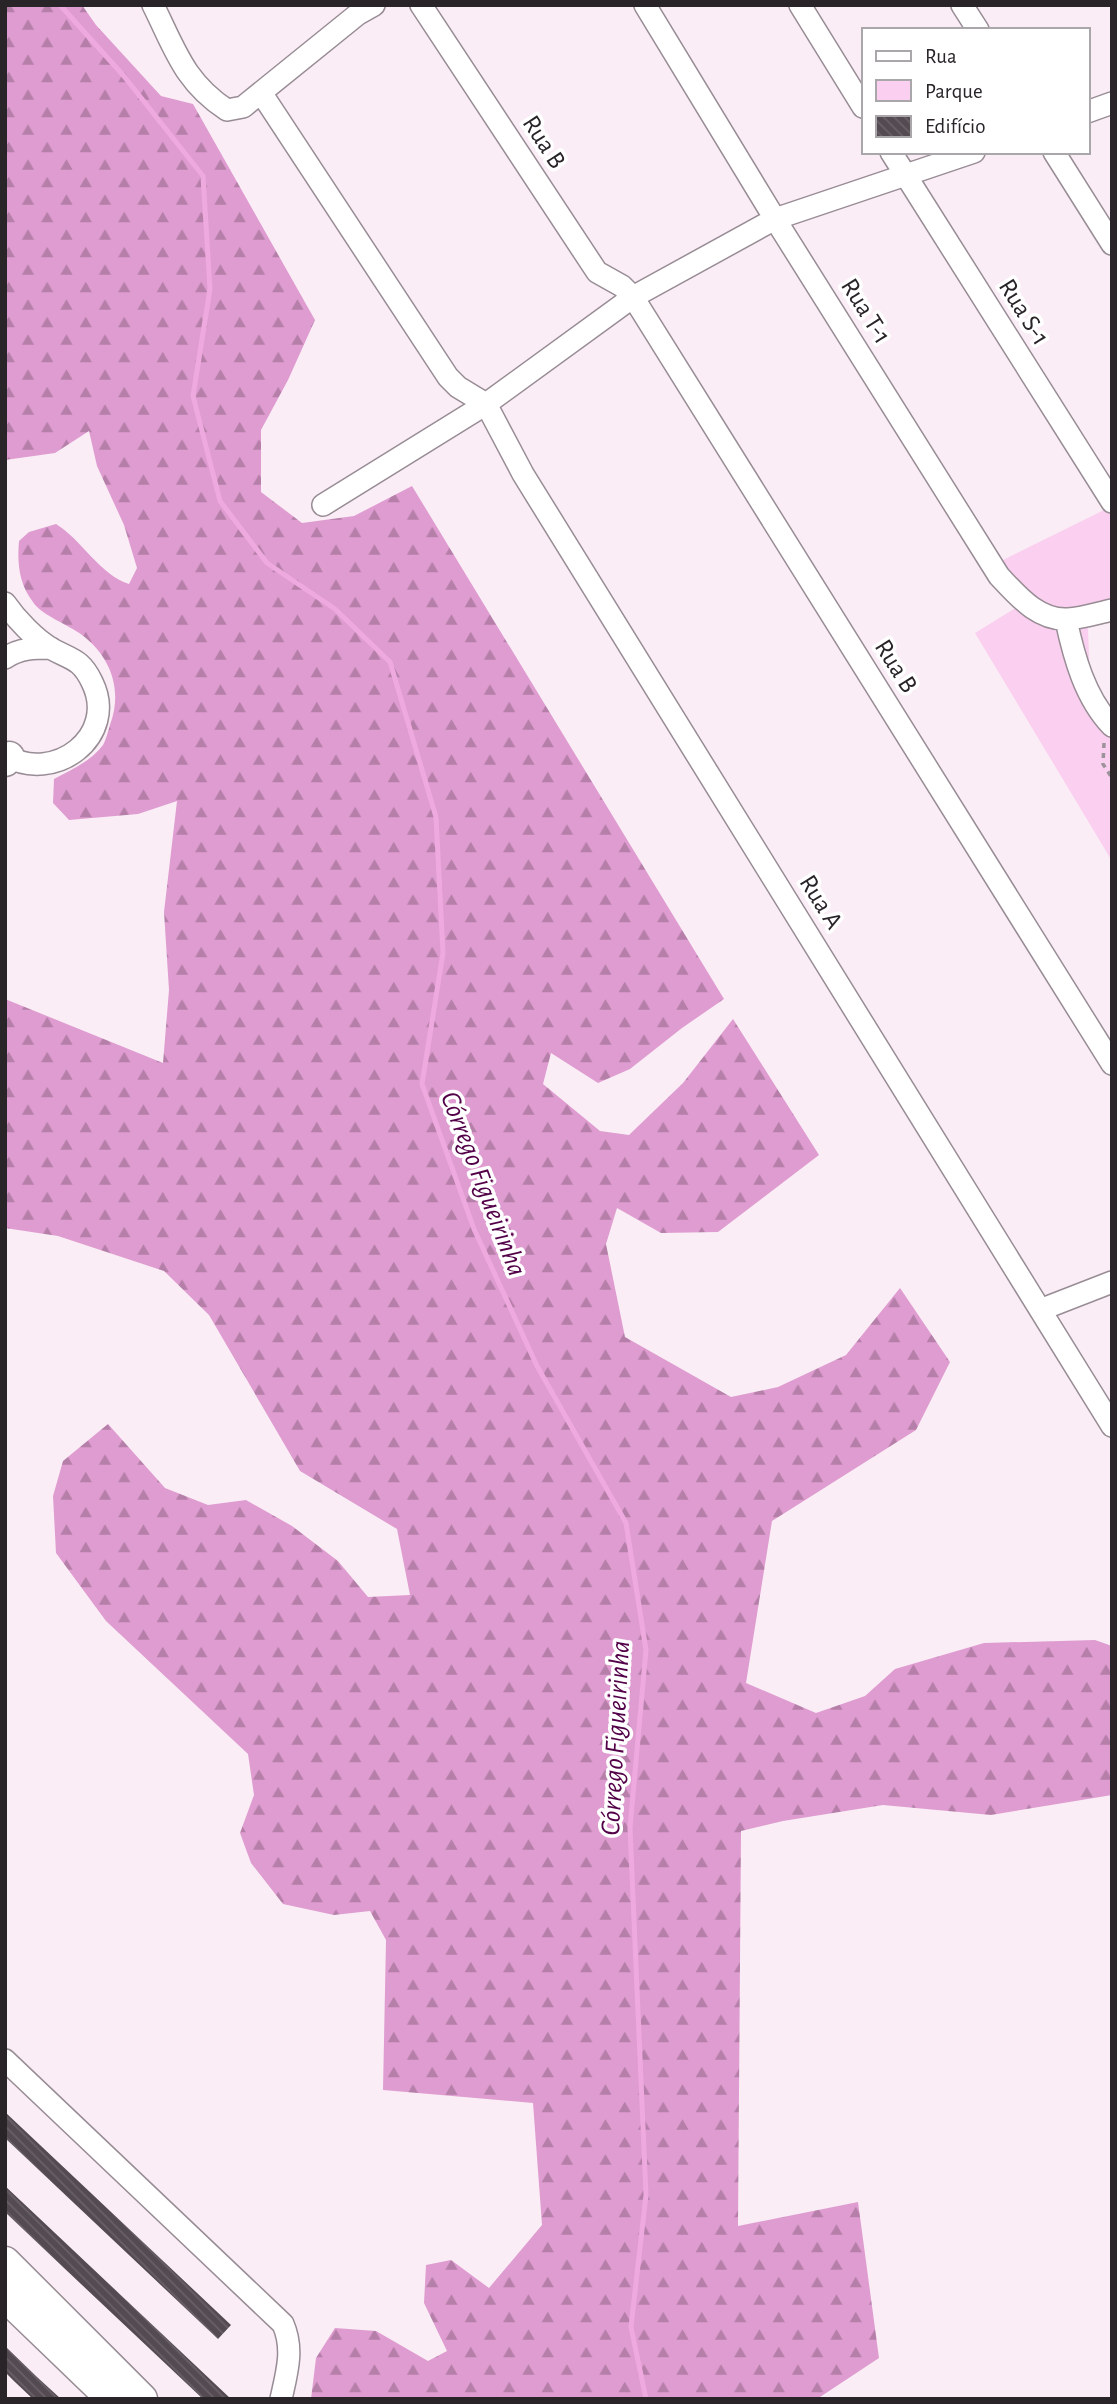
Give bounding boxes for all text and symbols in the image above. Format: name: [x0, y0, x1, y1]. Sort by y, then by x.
legend: [862, 28, 1089, 154]
text: Rua: [925, 46, 957, 67]
text: Parque: [925, 81, 983, 102]
street label: Rua B: [517, 111, 571, 173]
text: Edifício: [925, 116, 985, 137]
street label: Rua T-1: [836, 274, 896, 348]
street label: Rua S-1: [994, 274, 1054, 350]
street label: Rua B: [870, 635, 922, 697]
street label: Rua A: [794, 870, 848, 934]
water label: Córrego Figueirinha: [435, 1088, 531, 1280]
water label: Córrego Figueirinha: [597, 1640, 635, 1836]

